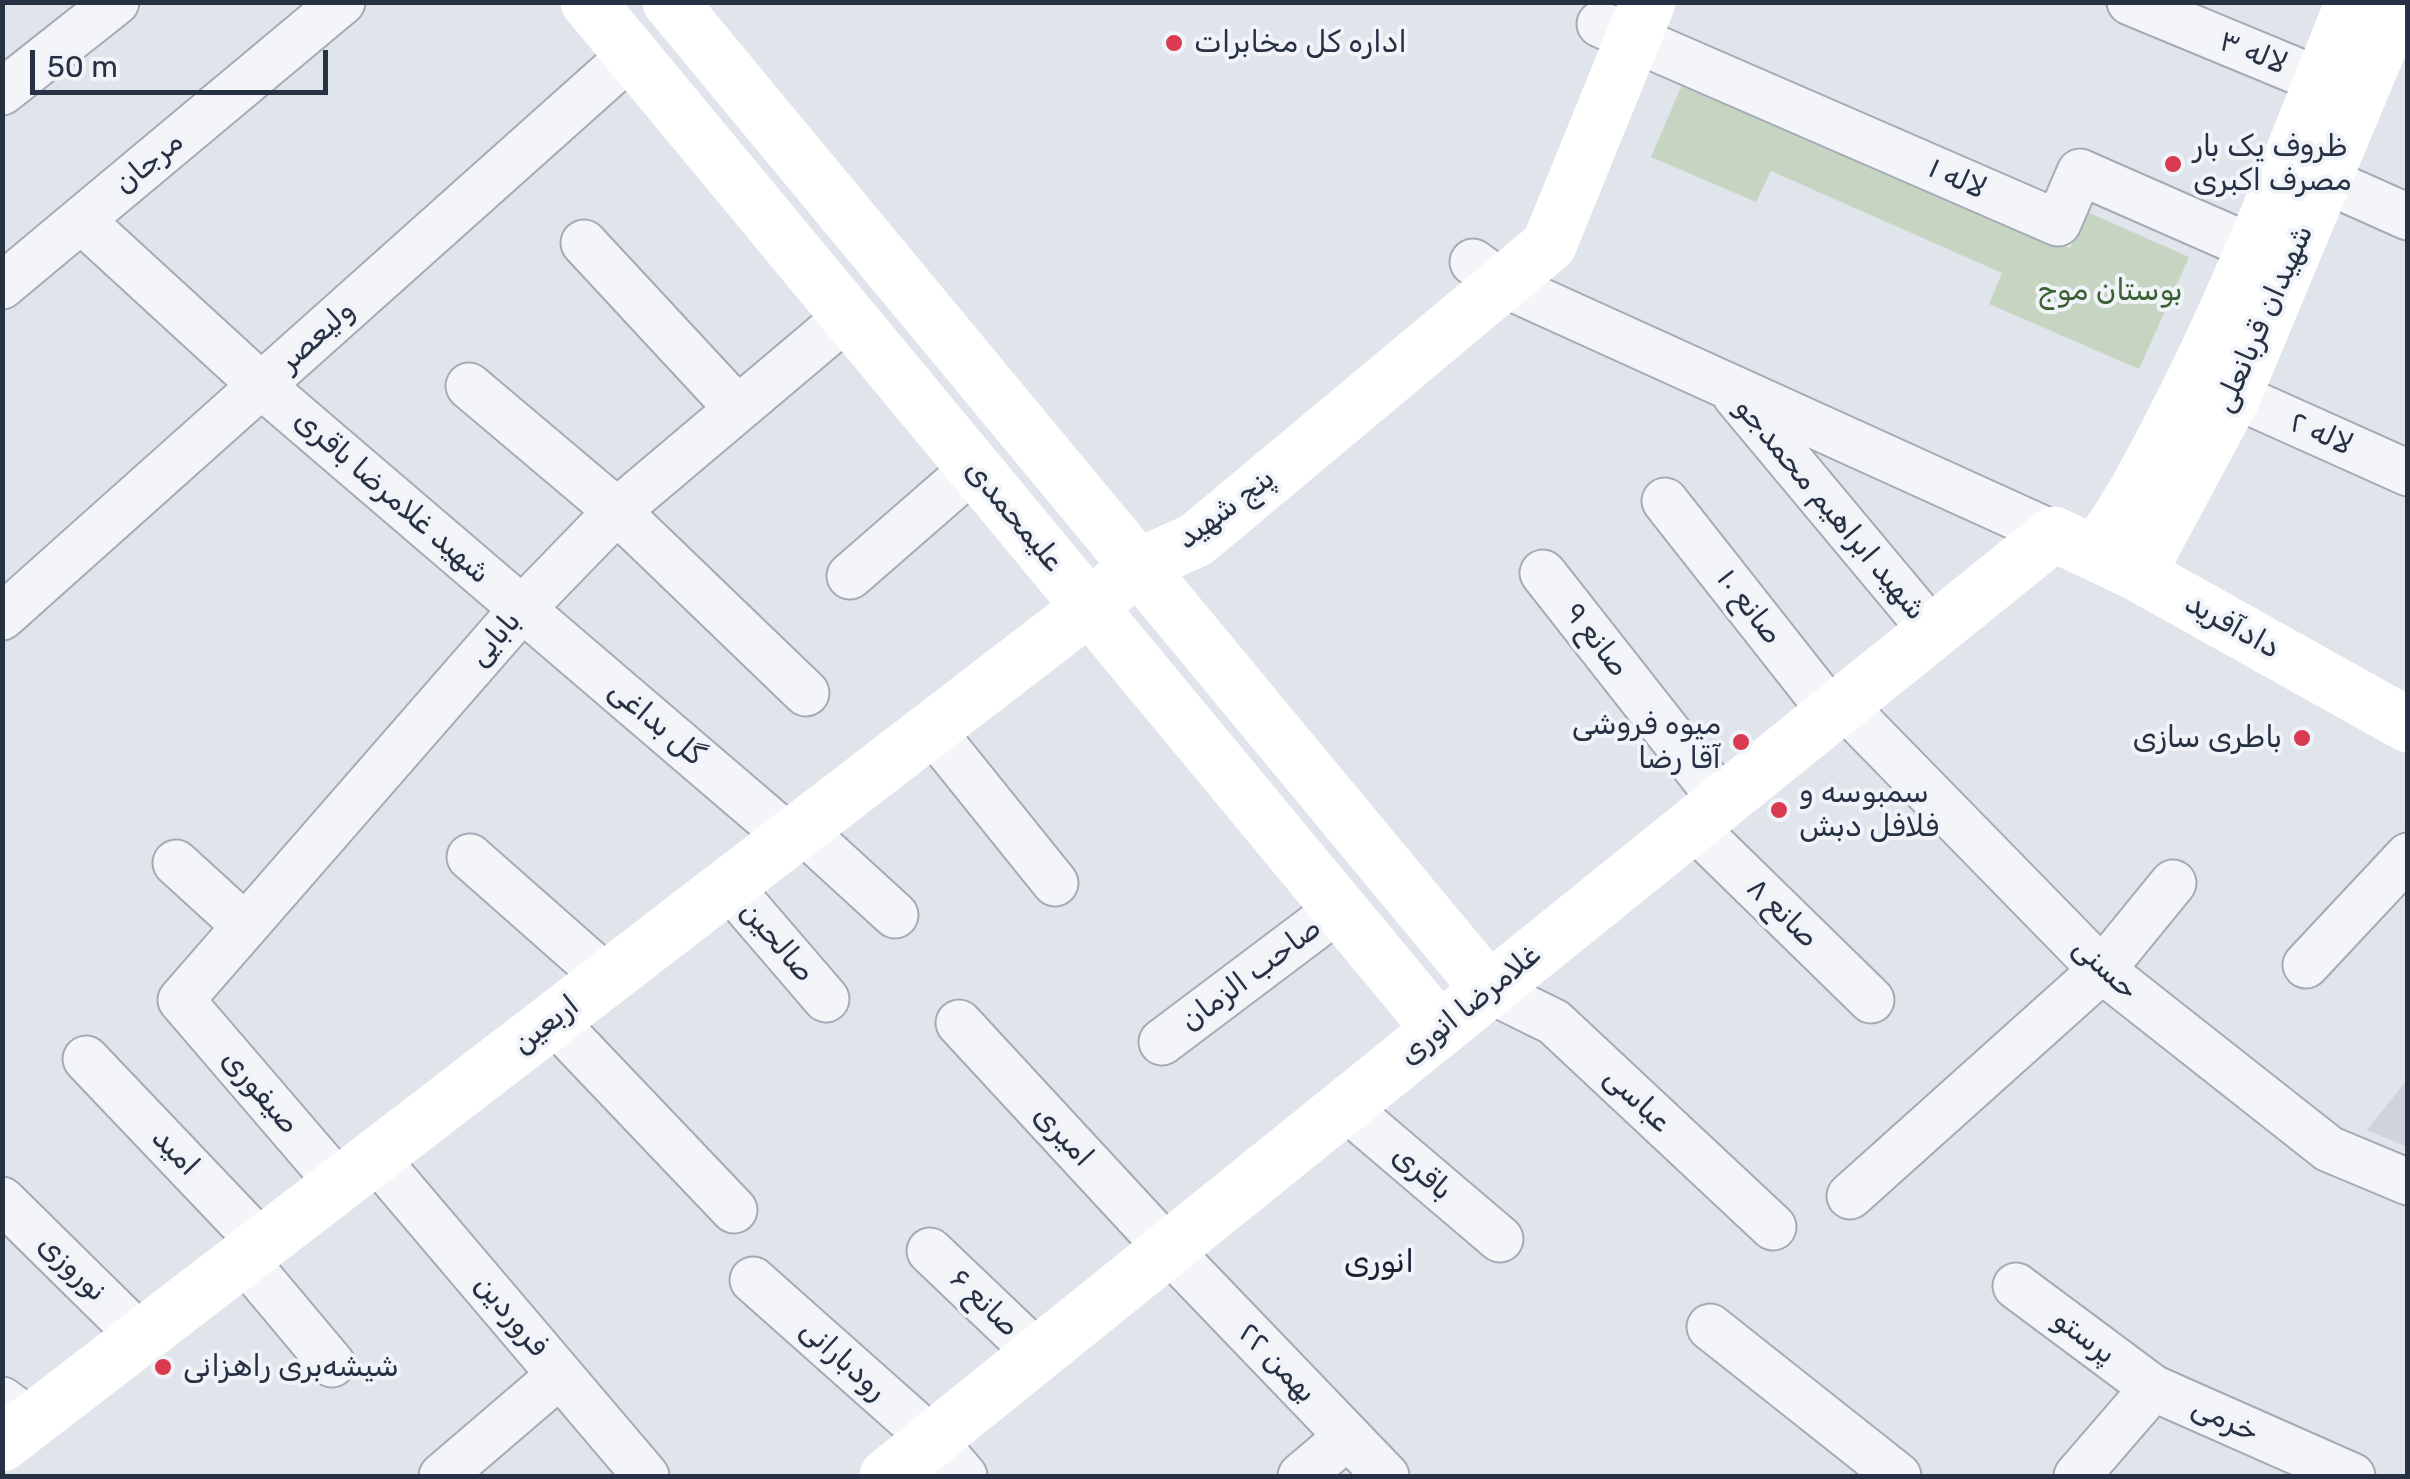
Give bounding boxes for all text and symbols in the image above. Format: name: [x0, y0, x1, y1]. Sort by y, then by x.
street label: لاله ۳: [2214, 23, 2292, 83]
place label: اداره کل مخابرات: [1194, 25, 1407, 61]
scale bar: [35, 30, 332, 92]
marker: اداره کل مخابرات: [1163, 32, 1185, 54]
text: 50 m: [47, 49, 118, 85]
street label: مرجان: [107, 124, 191, 202]
place label: ظروف یک بار مصرف اکبری: [2193, 129, 2352, 200]
street label: لاله ۱: [1922, 150, 1992, 208]
marker: ظروف یک بار مصرف اکبری: [2162, 153, 2184, 175]
street label: شهیدان قربانعلی: [2207, 220, 2321, 418]
park label: بوستان موج: [2037, 273, 2183, 309]
street label: ولیعصر: [272, 293, 362, 379]
street label: شهید ابراهیم محمدجو: [1726, 390, 1934, 628]
street label: شهید غلامرضا باقری: [287, 402, 497, 592]
street label: لاله ۲: [2284, 404, 2358, 464]
street label: علیمحمدی: [957, 453, 1071, 579]
street label: پنج شهید: [1170, 461, 1282, 557]
street label: صانع ۱۰: [1708, 562, 1790, 652]
street label: دادآفرید: [2178, 585, 2286, 667]
street label: صانع ۹: [1556, 596, 1636, 684]
street label: بابایی: [461, 604, 529, 674]
street label: گل بداغی: [601, 673, 711, 773]
place label: میوه فروشی آقا رضا: [1572, 707, 1721, 778]
place label: باطری سازی: [2133, 720, 2282, 756]
marker: باطری سازی: [2291, 727, 2313, 749]
marker: میوه فروشی آقا رضا: [1730, 731, 1752, 753]
place label: سمبوسه و فلافل دبش: [1799, 775, 1939, 846]
marker: سمبوسه و فلافل دبش: [1768, 799, 1790, 821]
street label: صانع ۸: [1738, 870, 1826, 956]
street label: صالحین: [732, 894, 822, 990]
street label: صاحب الزمان: [1174, 910, 1328, 1040]
street label: حسنی: [2064, 930, 2146, 1008]
street label: غلامرضا انوری: [1392, 937, 1548, 1073]
street label: اربعین: [505, 988, 587, 1062]
street label: صیفوری: [213, 1042, 307, 1142]
street label: عباسی: [1596, 1060, 1678, 1140]
street label: امیری: [1025, 1098, 1101, 1174]
street label: امید: [144, 1120, 206, 1184]
street label: باقری: [1385, 1138, 1459, 1208]
street label: نوروزی: [30, 1227, 114, 1309]
district label: انوری: [1344, 1244, 1414, 1282]
street label: صانع ۶: [942, 1261, 1026, 1345]
street label: فروردین: [466, 1268, 556, 1364]
street label: پرستو: [2045, 1302, 2123, 1372]
street label: رودبارانی: [792, 1312, 894, 1408]
street label: ۲۲ بهمن: [1230, 1315, 1324, 1411]
place label: شیشه‌بری راهزانی: [183, 1349, 399, 1385]
marker: شیشه‌بری راهزانی: [152, 1356, 174, 1378]
street label: خرمی: [2186, 1389, 2264, 1451]

